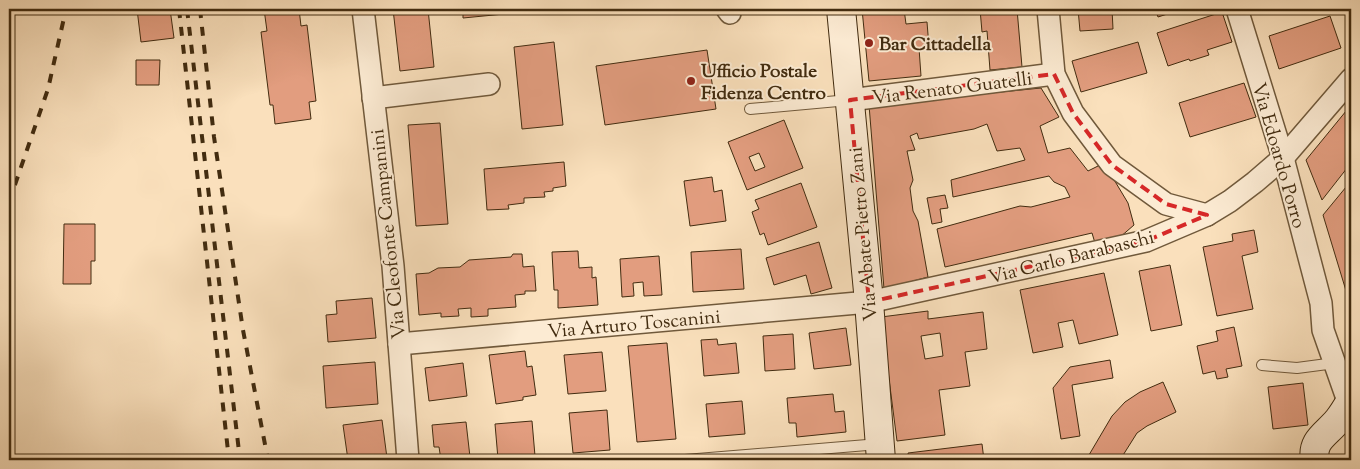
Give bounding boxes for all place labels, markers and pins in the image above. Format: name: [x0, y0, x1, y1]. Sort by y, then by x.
place label: Bar Cittadella: [879, 32, 991, 59]
marker: Bar Cittadella: [863, 37, 875, 49]
place label: Ufficio Postale Fidenza Centro: [701, 59, 826, 108]
marker: Ufficio Postale Fidenza Centro: [685, 75, 697, 87]

